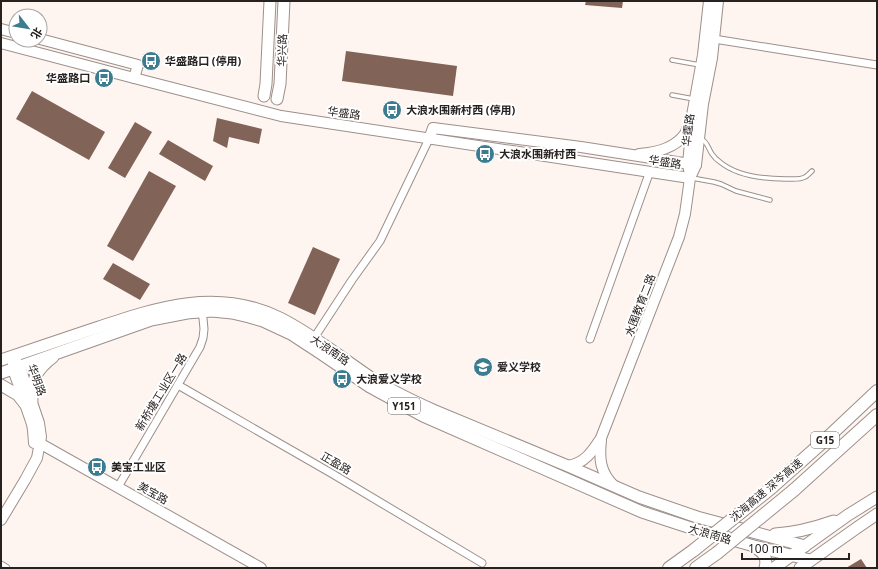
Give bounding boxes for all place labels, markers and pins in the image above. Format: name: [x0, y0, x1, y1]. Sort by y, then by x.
bus stop icon: 华盛路口 (停用): [140, 50, 162, 72]
place label: 华盛路口 (停用): [165, 53, 242, 68]
bus stop icon: 华盛路口: [93, 67, 115, 89]
place label: 华盛路口: [46, 70, 90, 85]
bus stop icon: 大浪水围新村西 (停用): [381, 99, 403, 121]
place label: 大浪水围新村西 (停用): [406, 102, 516, 117]
bus stop icon: 大浪水围新村西: [474, 143, 496, 165]
place label: 大浪水围新村西: [499, 146, 576, 161]
school or university icon: 爱义学校: [472, 356, 494, 378]
place label: 爱义学校: [497, 359, 541, 374]
bus stop icon: 大浪爱义学校: [331, 368, 353, 390]
place label: 大浪爱义学校: [356, 371, 422, 386]
bus stop icon: 美宝工业区: [86, 456, 108, 478]
place label: 美宝工业区: [111, 459, 166, 474]

